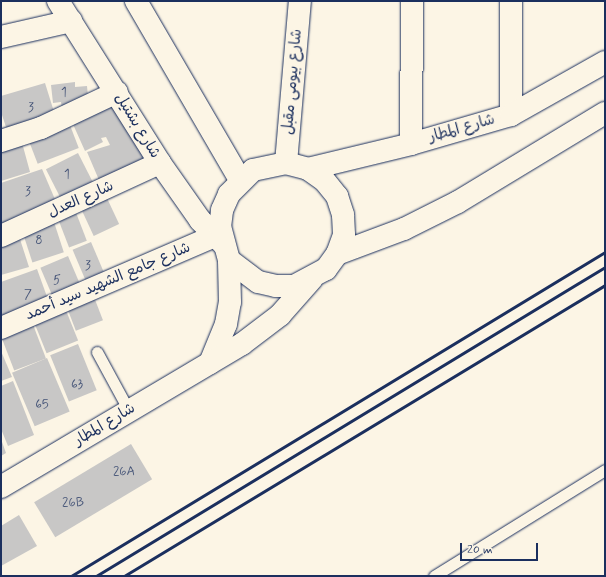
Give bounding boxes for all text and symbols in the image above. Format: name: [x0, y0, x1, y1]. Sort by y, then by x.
street label: شارع بيومى مقبل: [279, 28, 307, 136]
house number: 1: [61, 85, 67, 101]
street label: شارع بشتيل: [110, 90, 164, 162]
house number: 3: [28, 100, 34, 116]
street label: شارع المطار: [427, 111, 497, 147]
house number: 1: [64, 167, 70, 183]
street label: شارع العدل: [45, 178, 117, 222]
house number: 3: [25, 184, 31, 200]
house number: 8: [35, 233, 43, 249]
street label: شارع جامع الشهيد سيد أحمد: [23, 239, 193, 325]
house number: 3: [85, 258, 91, 274]
house number: 5: [53, 273, 61, 289]
house number: 7: [24, 287, 32, 303]
house number: 63: [71, 377, 83, 393]
house number: 65: [35, 397, 49, 413]
street label: شارع المطار: [71, 400, 139, 450]
house number: 26A: [113, 464, 135, 480]
house number: 26B: [62, 495, 84, 511]
scale bar: [462, 535, 540, 561]
text: 20 m: [467, 542, 493, 558]

